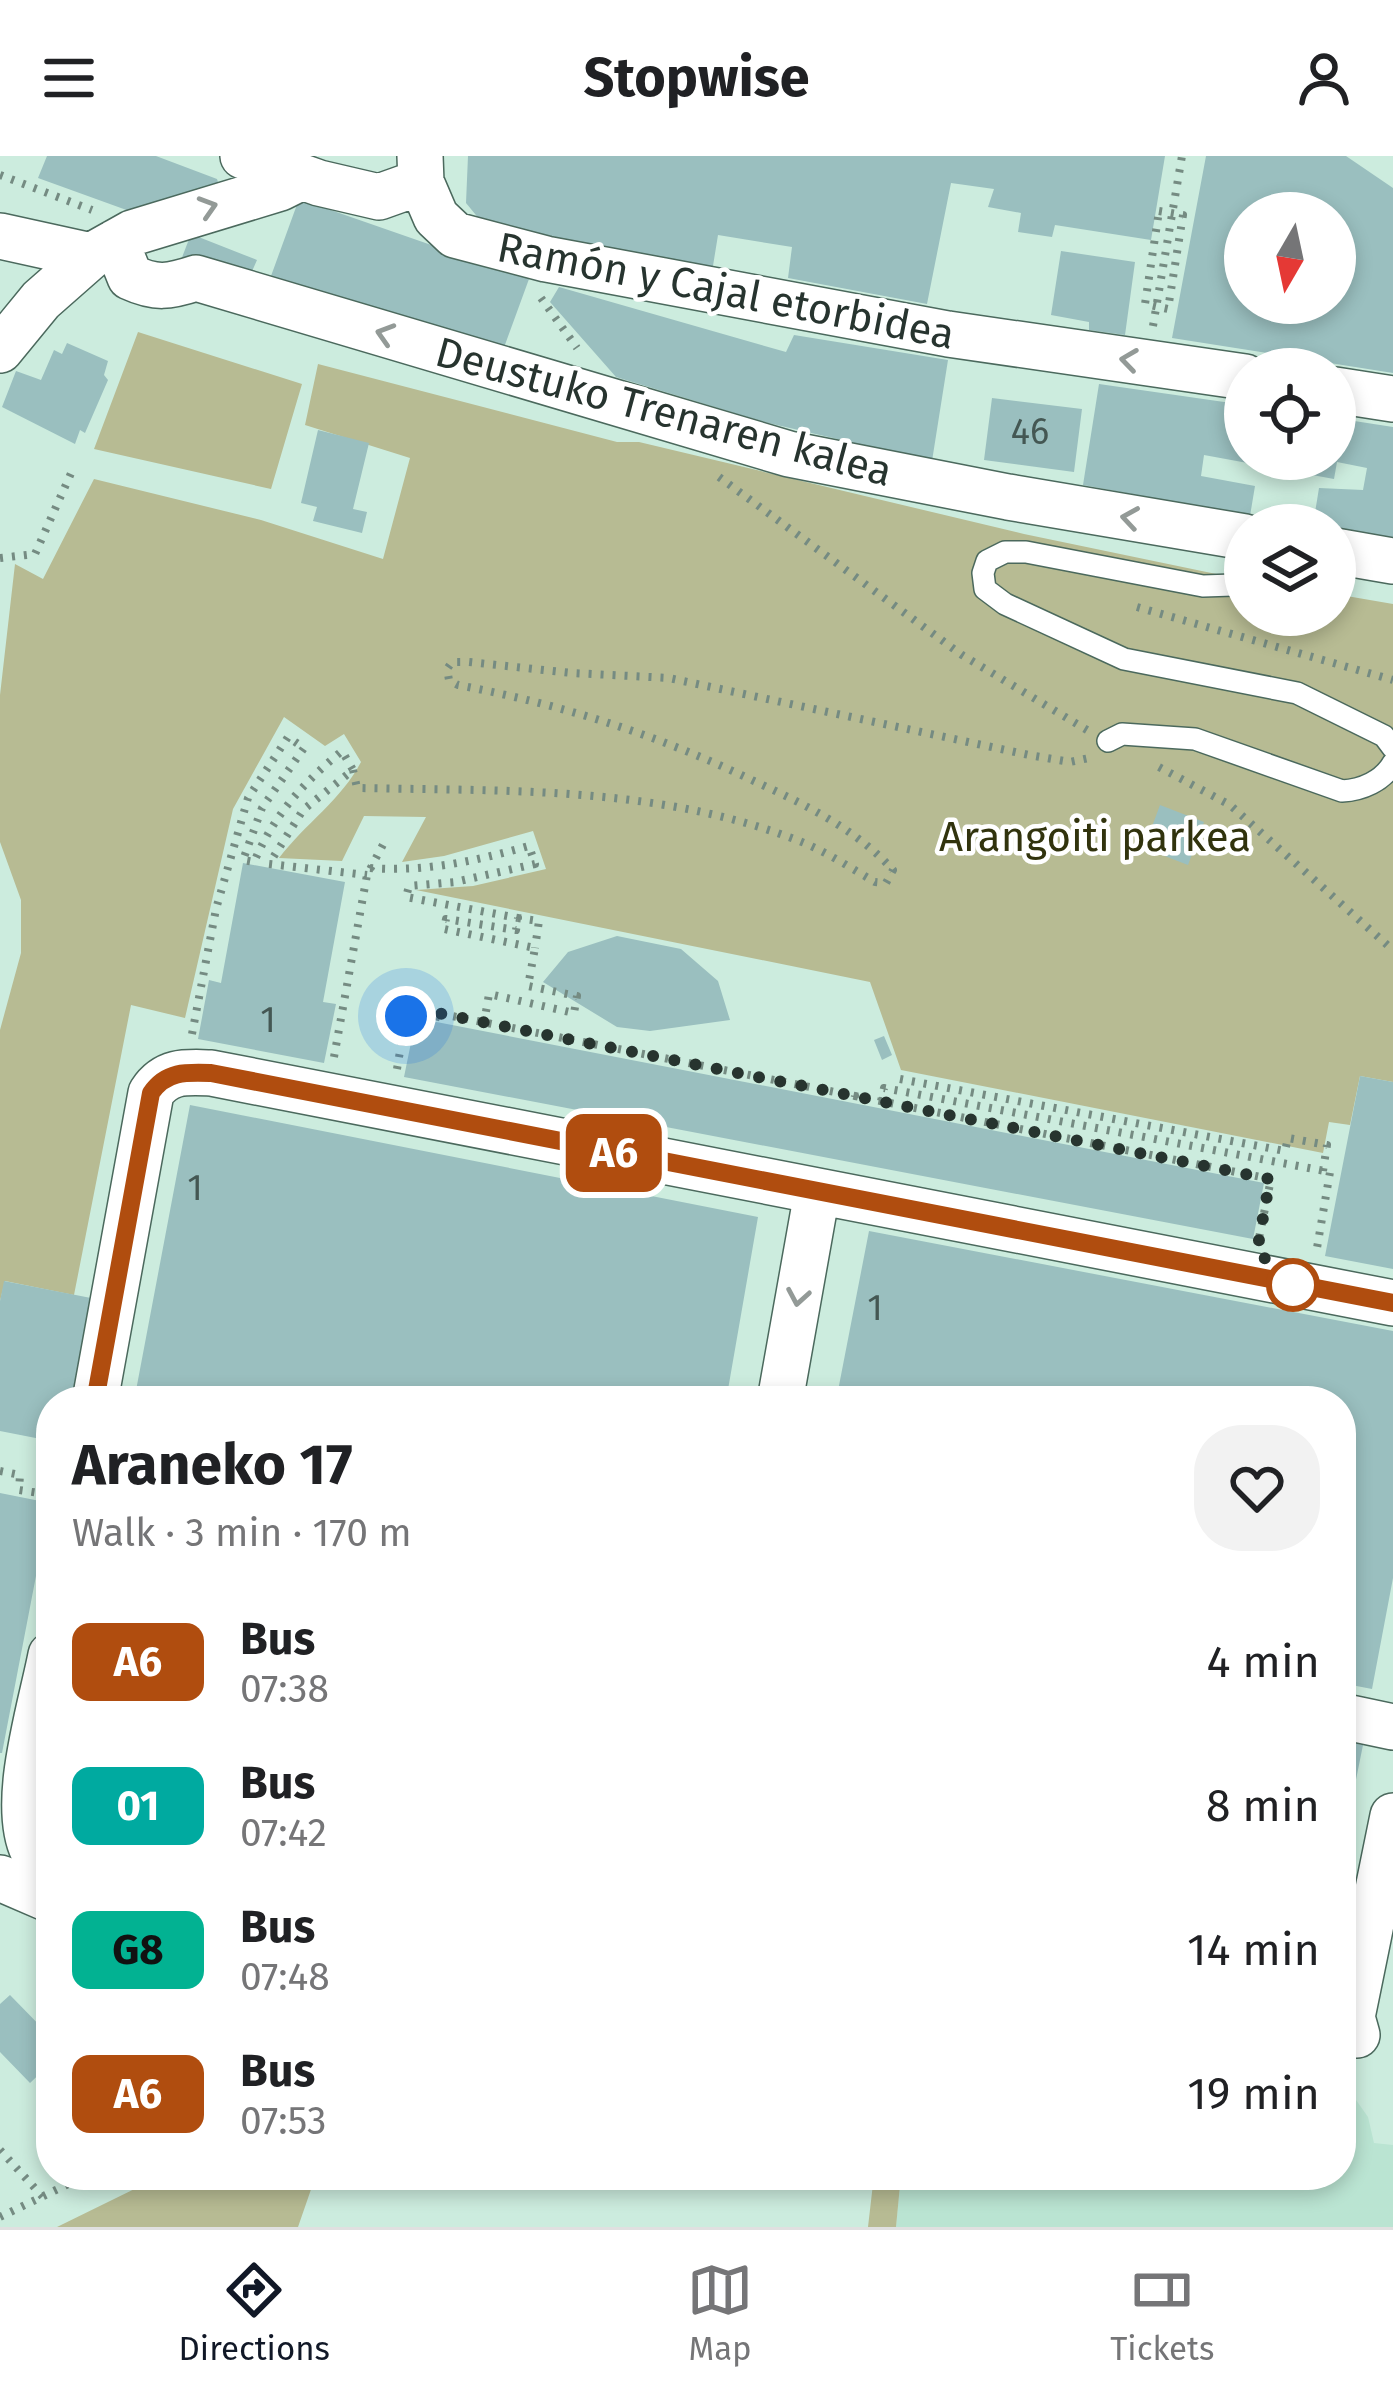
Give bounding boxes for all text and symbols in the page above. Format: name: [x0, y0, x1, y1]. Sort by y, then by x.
icon: menu: [36, 45, 102, 111]
icon: person: [1291, 45, 1357, 111]
text: Stopwise: [583, 46, 810, 110]
north arrow: [1224, 192, 1356, 324]
map controls: [1224, 192, 1356, 636]
one-way arrow: [197, 197, 218, 222]
street label: Ramón y Cajal etorbidea: [493, 222, 959, 360]
one-way arrow: [375, 323, 396, 348]
street label: Deustuko Trenaren kalea: [430, 327, 897, 497]
one-way arrow: [1119, 348, 1139, 374]
button: locate: [1224, 348, 1356, 480]
house number: 46: [1011, 410, 1049, 454]
button: layers: [1224, 504, 1356, 636]
one-way arrow: [1120, 506, 1140, 531]
park label: Arangoiti parkea: [939, 812, 1251, 862]
your location: [376, 986, 436, 1046]
house number: 1: [260, 998, 276, 1042]
line badge: A6: [560, 1114, 668, 1192]
text: A6: [590, 1128, 638, 1178]
house number: 1: [187, 1166, 203, 1210]
unlabelled marker: [1268, 1260, 1318, 1310]
house number: 1: [867, 1286, 883, 1330]
one-way arrow: [787, 1287, 812, 1307]
button: heart: [1194, 1425, 1320, 1551]
text: Araneko 17: [72, 1431, 353, 1499]
text: Walk · 3 min · 170 m: [72, 1510, 412, 1556]
text: Bus: [240, 1612, 315, 1666]
text: 4 min: [1207, 1635, 1320, 1689]
text: A6: [114, 1637, 162, 1687]
text: 07:38: [240, 1666, 329, 1712]
text: Bus: [240, 1756, 315, 1810]
text: 8 min: [1206, 1779, 1320, 1833]
text: 01: [116, 1781, 160, 1831]
text: 07:42: [240, 1810, 327, 1856]
text: Bus: [240, 1900, 315, 1954]
text: 14 min: [1187, 1923, 1320, 1977]
text: G8: [112, 1925, 164, 1975]
text: 07:48: [240, 1954, 330, 2000]
text: Bus: [240, 2044, 315, 2098]
text: 19 min: [1187, 2067, 1320, 2121]
text: A6: [114, 2069, 162, 2119]
text: 07:53: [240, 2098, 327, 2144]
tab: Directions: [179, 2257, 330, 2369]
tab: Map: [687, 2257, 753, 2369]
tab: Tickets: [1110, 2257, 1214, 2369]

